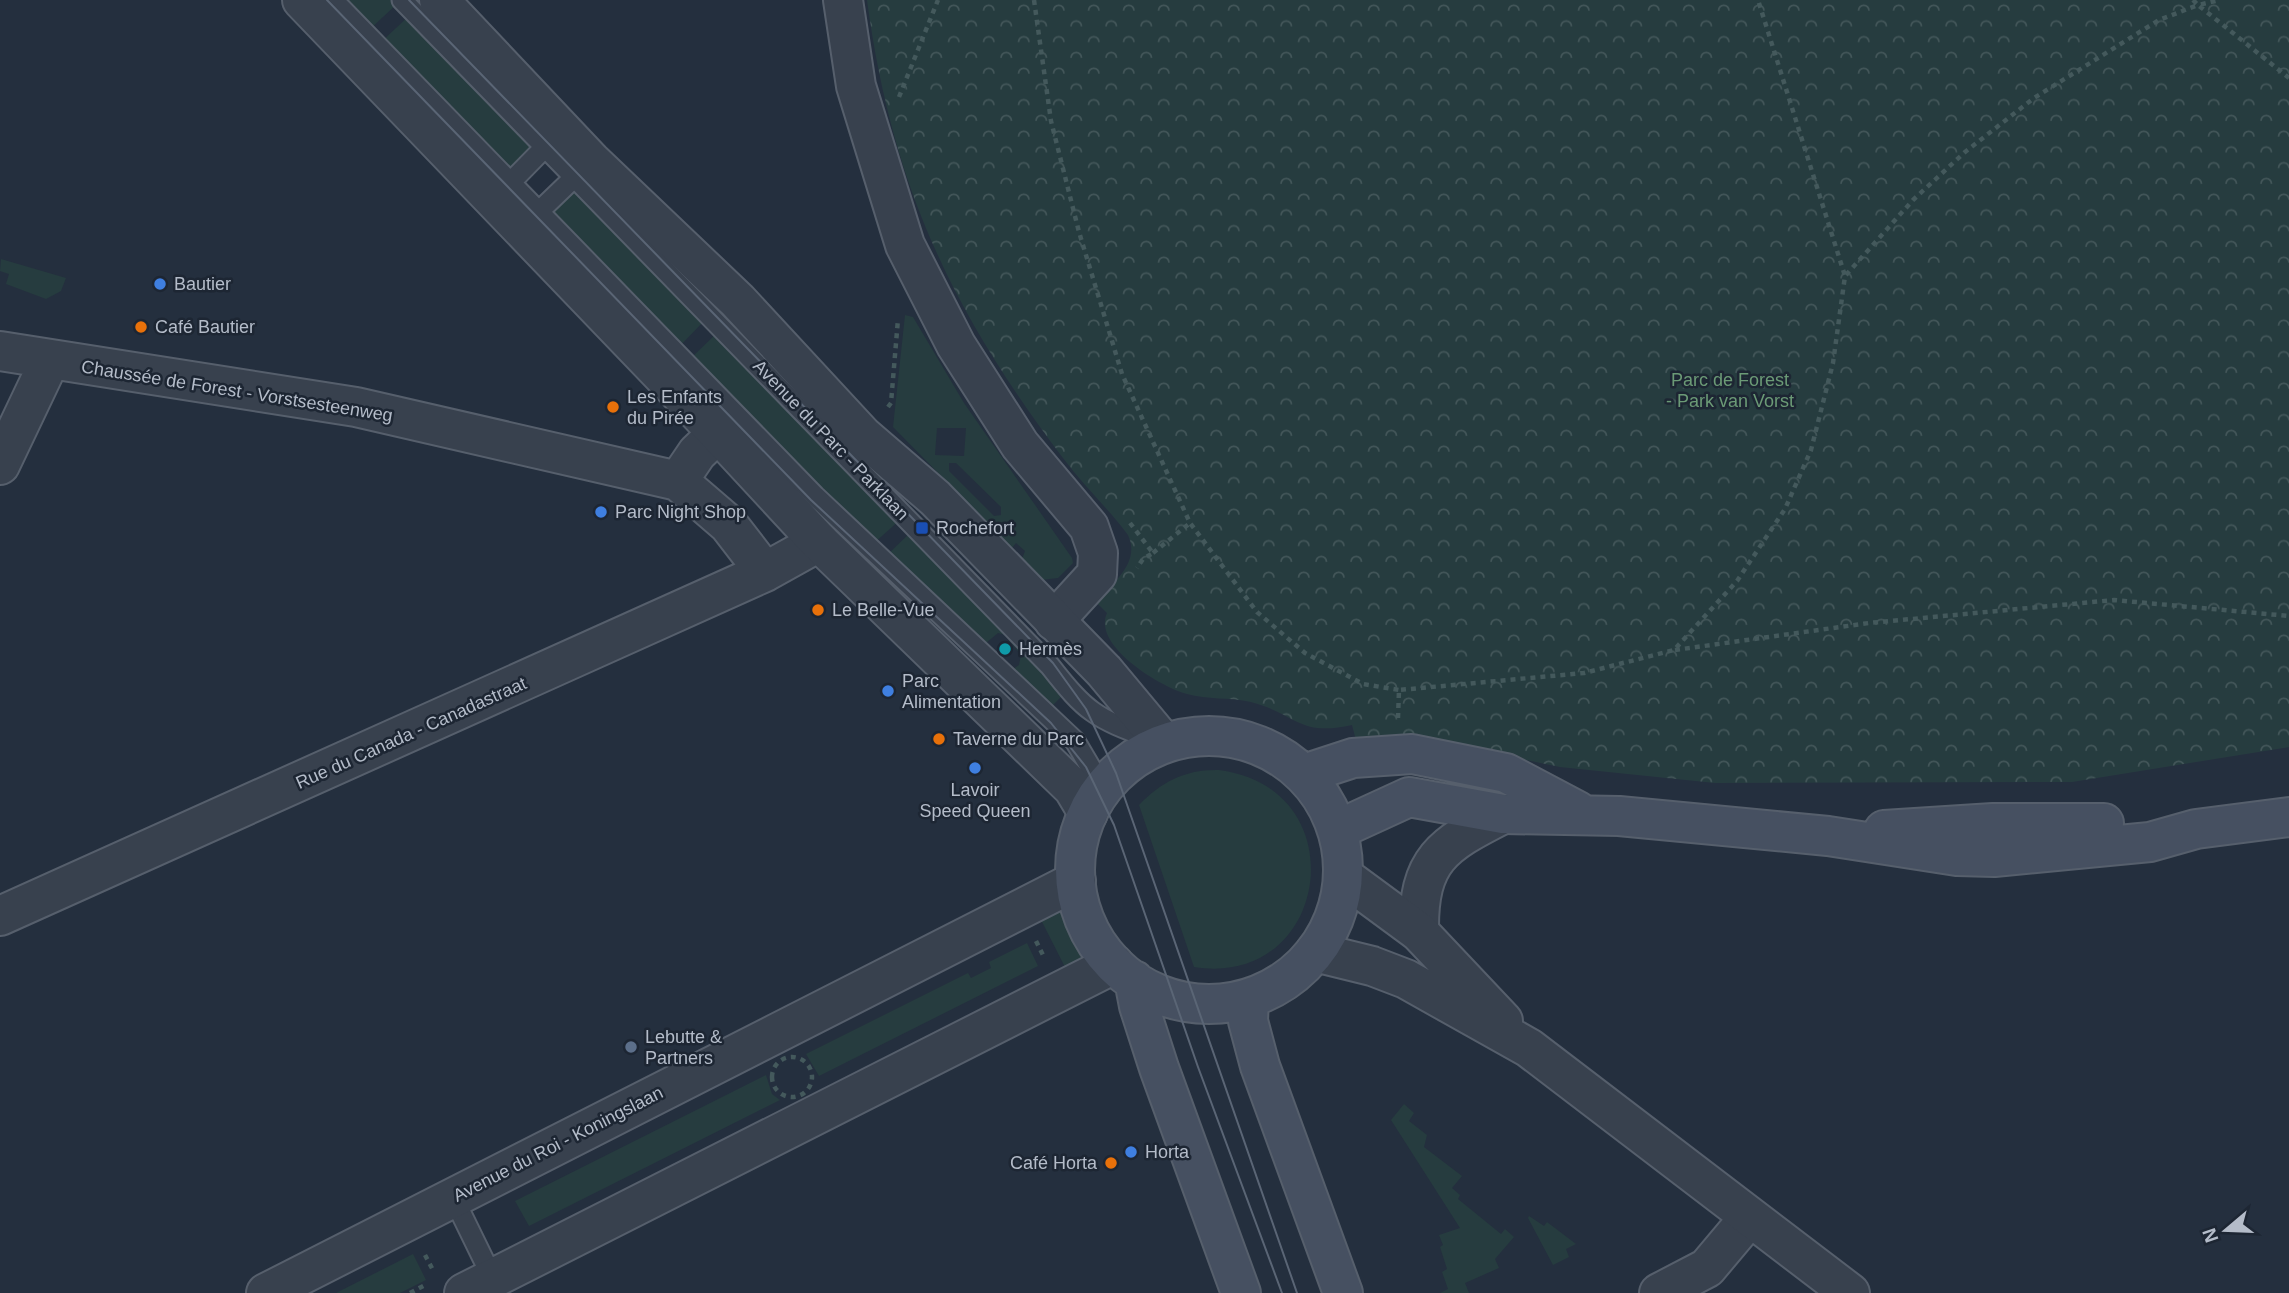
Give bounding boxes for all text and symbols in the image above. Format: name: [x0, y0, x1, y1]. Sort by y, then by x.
place label: Bautier: [174, 274, 231, 294]
marker: Bautier: [152, 276, 168, 292]
place label: Café Bautier: [155, 317, 255, 337]
marker: Café Bautier: [133, 319, 149, 335]
street label: Chaussée de Forest - Vorstsesteenweg: [80, 356, 394, 426]
street label: Avenue du Parc - Parklaan: [749, 356, 913, 524]
park label: Parc de Forest - Park van Vorst: [1666, 370, 1794, 411]
place label: Les Enfants du Pirée: [627, 387, 722, 428]
marker: Les Enfants du Pirée: [605, 399, 621, 415]
place label: Parc Night Shop: [615, 502, 746, 522]
marker: Parc Night Shop: [593, 504, 609, 520]
place label: Rochefort: [936, 518, 1014, 538]
marker: Rochefort: [914, 520, 930, 536]
place label: Le Belle-Vue: [832, 600, 934, 620]
marker: Le Belle-Vue: [810, 602, 826, 618]
place label: Hermès: [1019, 639, 1082, 659]
marker: Hermès: [997, 641, 1013, 657]
place label: Parc Alimentation: [902, 671, 1001, 712]
street label: Rue du Canada - Canadastraat: [293, 673, 529, 793]
marker: Parc Alimentation: [880, 683, 896, 699]
place label: Taverne du Parc: [953, 729, 1084, 749]
marker: Taverne du Parc: [931, 731, 947, 747]
marker: Lavoir Speed Queen: [967, 760, 983, 776]
place label: Lavoir Speed Queen: [919, 780, 1031, 821]
place label: Lebutte & Partners: [645, 1027, 722, 1068]
marker: Lebutte & Partners: [623, 1039, 639, 1055]
street label: Avenue du Roi - Koningslaan: [450, 1082, 666, 1206]
place label: Horta: [1145, 1142, 1190, 1162]
marker: Horta: [1123, 1144, 1139, 1160]
place label: Café Horta: [1010, 1153, 1098, 1173]
marker: Café Horta: [1103, 1155, 1119, 1171]
north arrow: [2191, 1195, 2261, 1265]
text: N: [2198, 1225, 2223, 1245]

